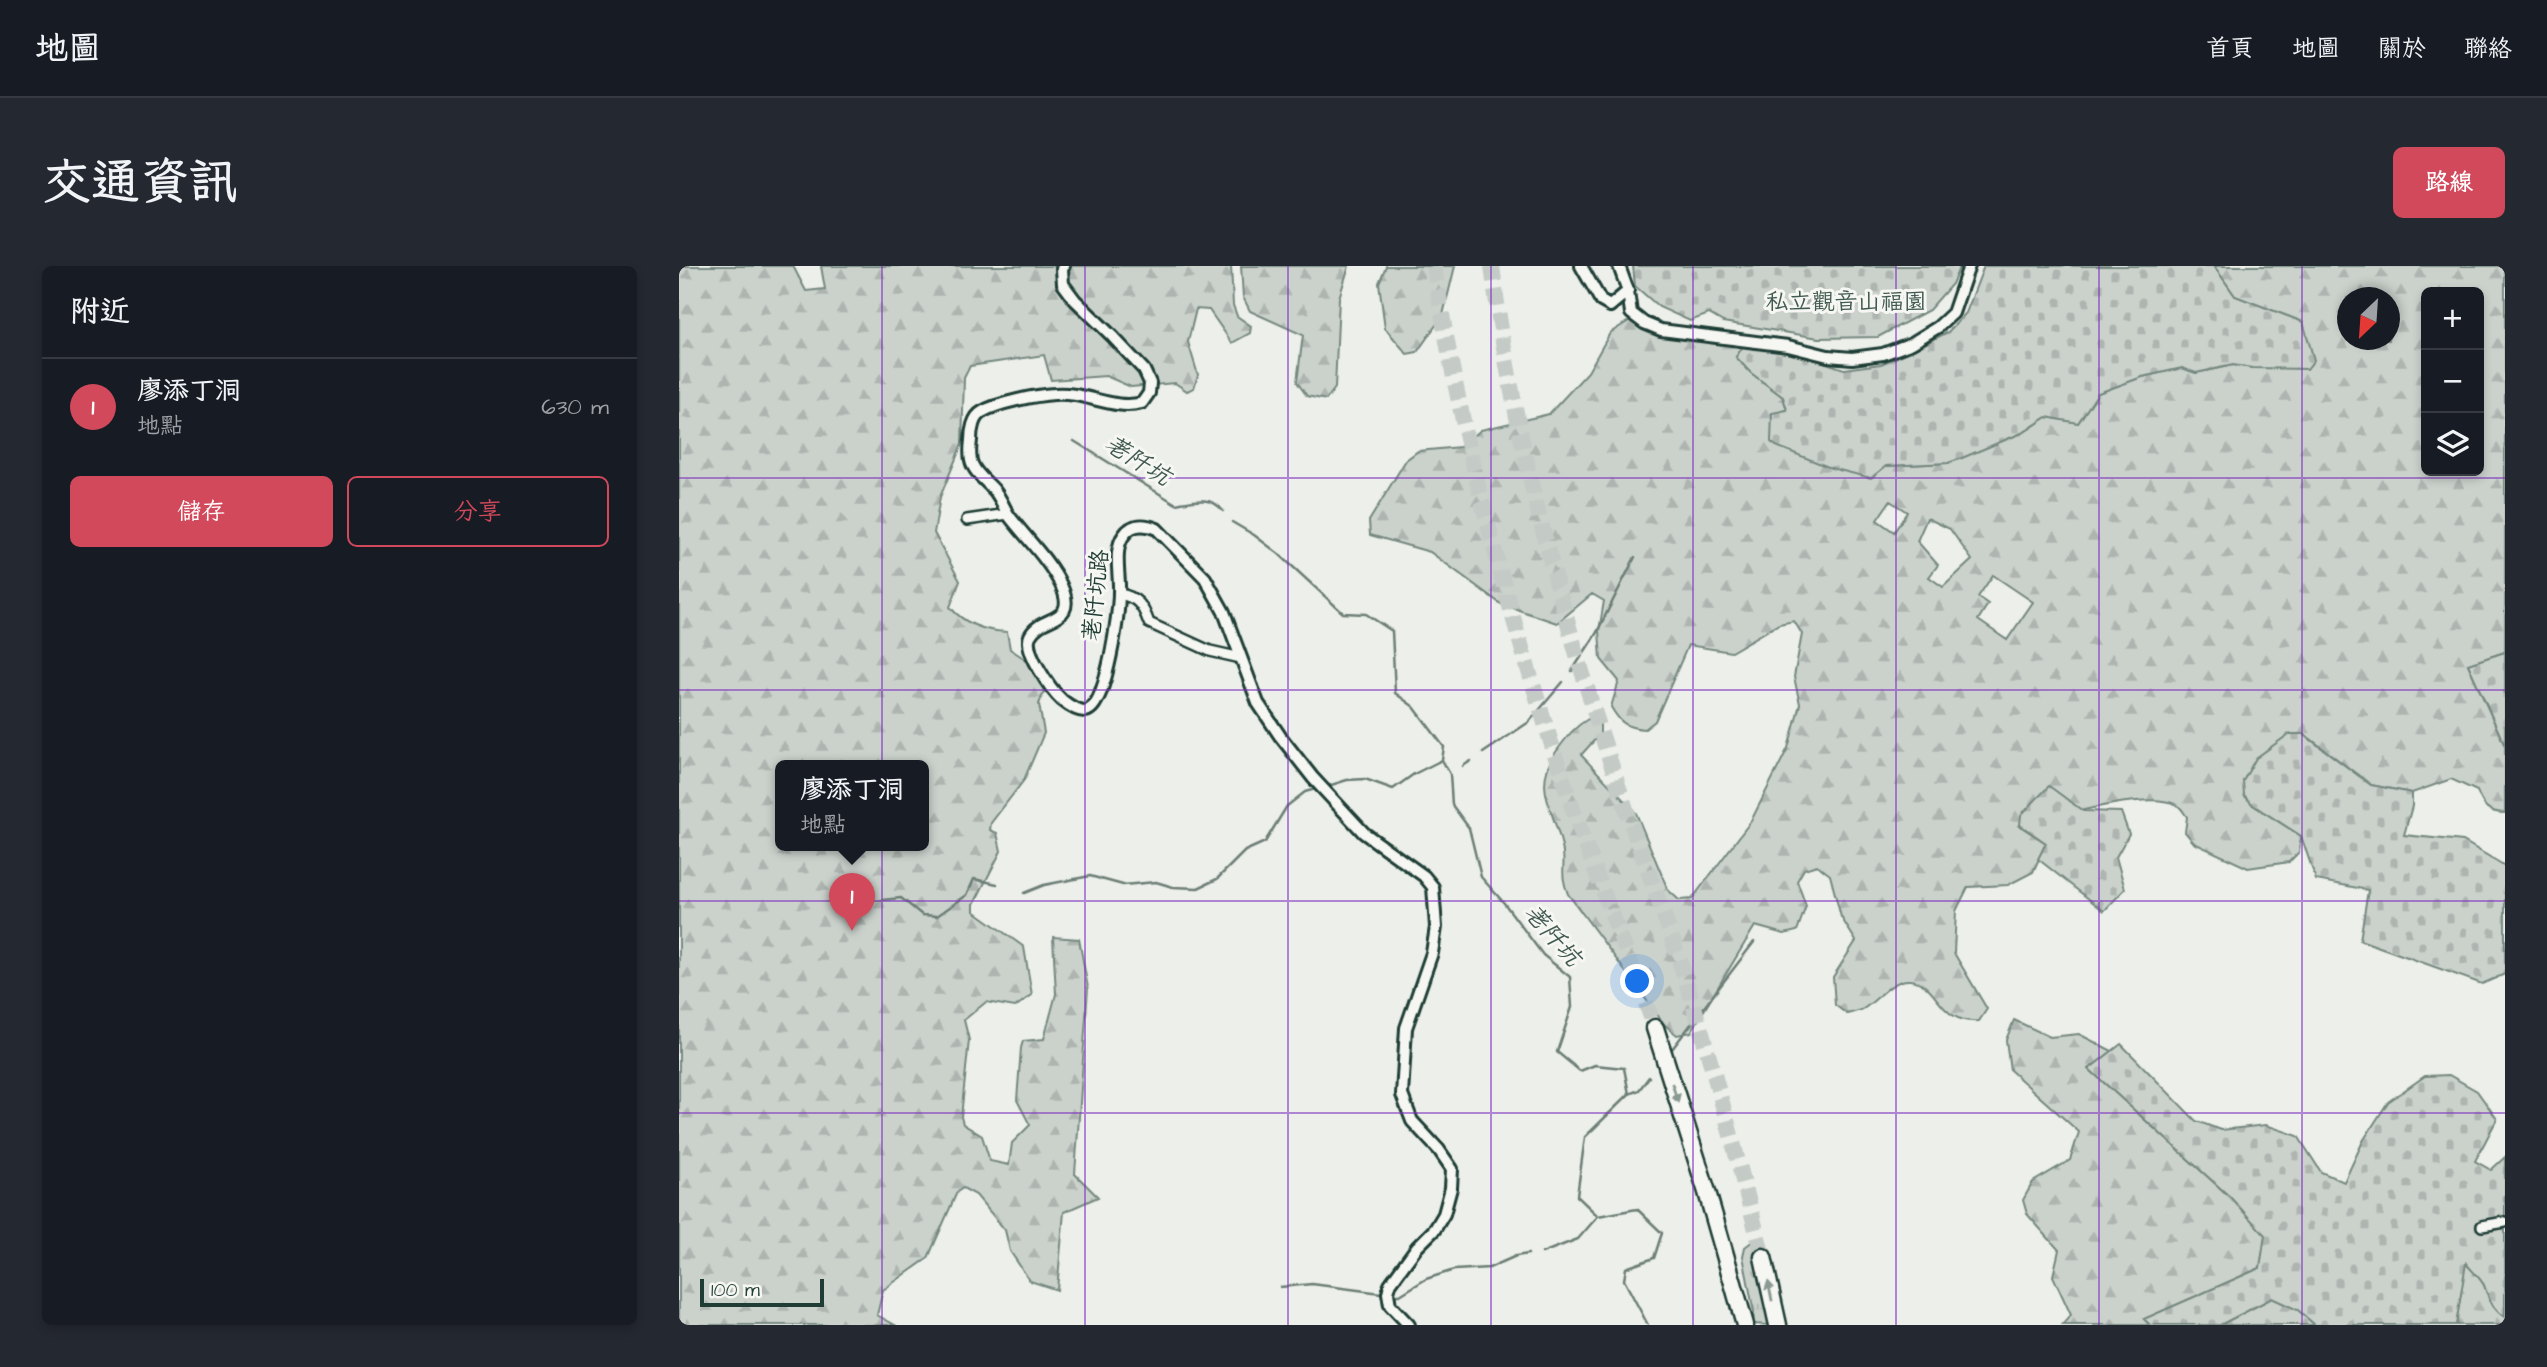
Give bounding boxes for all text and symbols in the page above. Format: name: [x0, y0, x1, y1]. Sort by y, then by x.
text: 地圖: [35, 26, 101, 72]
text: 首頁: [2206, 32, 2254, 66]
text: 地圖: [2292, 32, 2340, 66]
text: 關於: [2378, 32, 2426, 66]
text: 聯絡: [2464, 32, 2512, 66]
button: 路線: [2393, 147, 2505, 218]
text: 交通資訊: [42, 150, 238, 218]
park label: 私立觀音山福園: [1766, 286, 1927, 318]
north arrow: [2337, 287, 2400, 350]
map controls: [2421, 287, 2484, 476]
button: +: [2421, 287, 2484, 350]
text: 附近: [70, 291, 130, 333]
button: −: [2421, 350, 2484, 413]
text: 廖添丁洞: [137, 373, 241, 409]
text: 1: [92, 391, 94, 423]
text: 630 m: [541, 391, 609, 423]
text: 地點: [137, 410, 183, 442]
button: layers: [2421, 413, 2484, 476]
water label: 荖阡坑: [1098, 427, 1180, 496]
button: 儲存: [70, 476, 333, 547]
button: 分享: [347, 476, 609, 547]
street label: 荖阡坑路: [1075, 548, 1117, 643]
popup: [775, 760, 929, 851]
text: 廖添丁洞: [800, 772, 904, 808]
text: 地點: [800, 809, 846, 841]
pin: 1: [829, 873, 875, 931]
water label: 荖阡坑: [1516, 897, 1591, 976]
your location: [1620, 964, 1654, 998]
one-way arrow: [1671, 1083, 1681, 1104]
scale bar: [700, 1276, 824, 1308]
text: 100 m: [711, 1277, 760, 1304]
one-way arrow: [1765, 1280, 1776, 1302]

